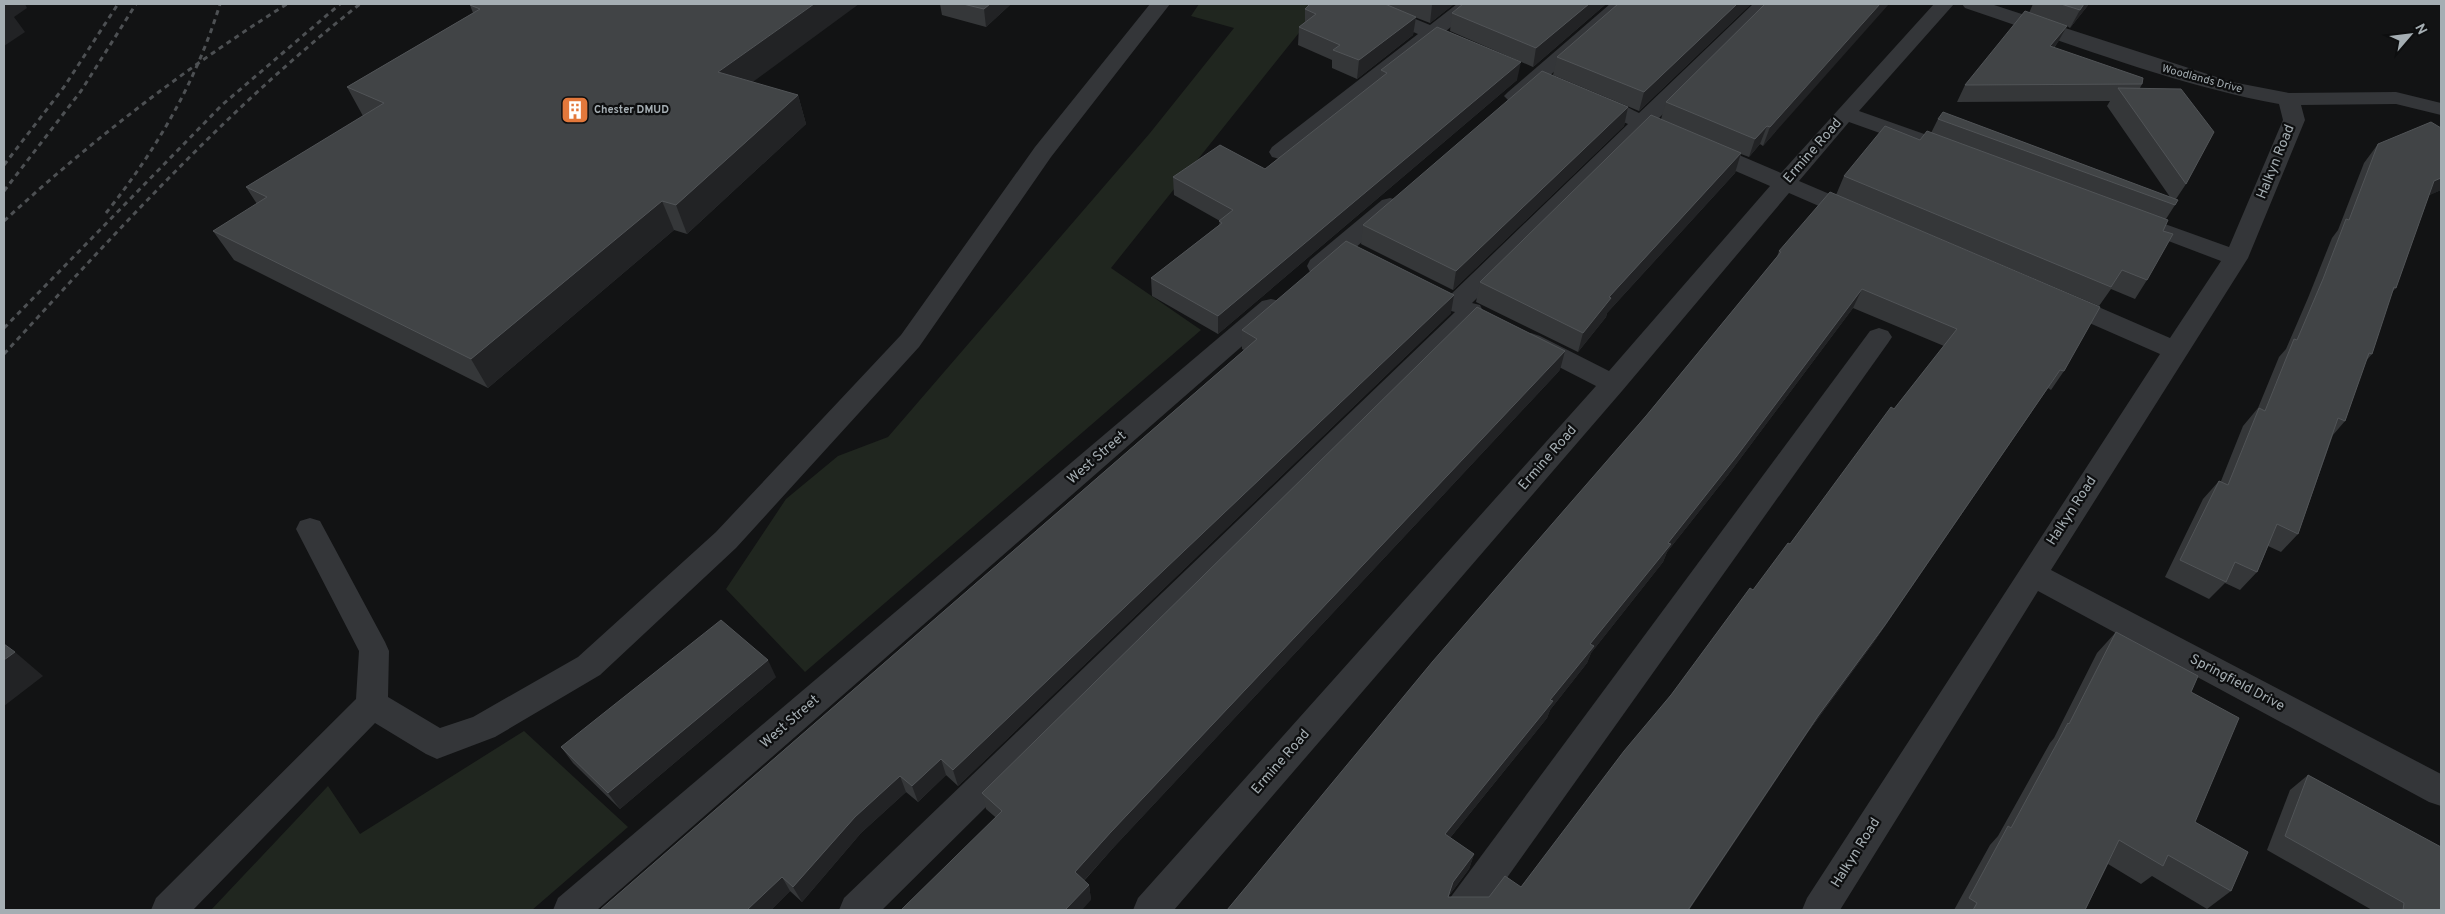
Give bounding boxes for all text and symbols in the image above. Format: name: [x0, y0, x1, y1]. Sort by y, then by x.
north arrow: [2385, 10, 2435, 60]
text: N: [2410, 21, 2430, 38]
street label: Woodlands Drive: [2160, 61, 2244, 97]
building icon: Chester DMUD: [560, 95, 590, 125]
place label: Chester DMUD: [594, 103, 669, 117]
street label: Ermine Road: [1780, 115, 1846, 187]
street label: Halkyn Road: [2253, 122, 2299, 202]
street label: Ermine Road: [1515, 422, 1581, 494]
street label: West Street: [1064, 428, 1130, 488]
street label: Halkyn Road: [2043, 473, 2101, 549]
street label: Springfield Drive: [2187, 651, 2287, 715]
street label: West Street: [757, 692, 823, 752]
street label: Ermine Road: [1248, 726, 1314, 798]
street label: Halkyn Road: [1828, 815, 1884, 891]

